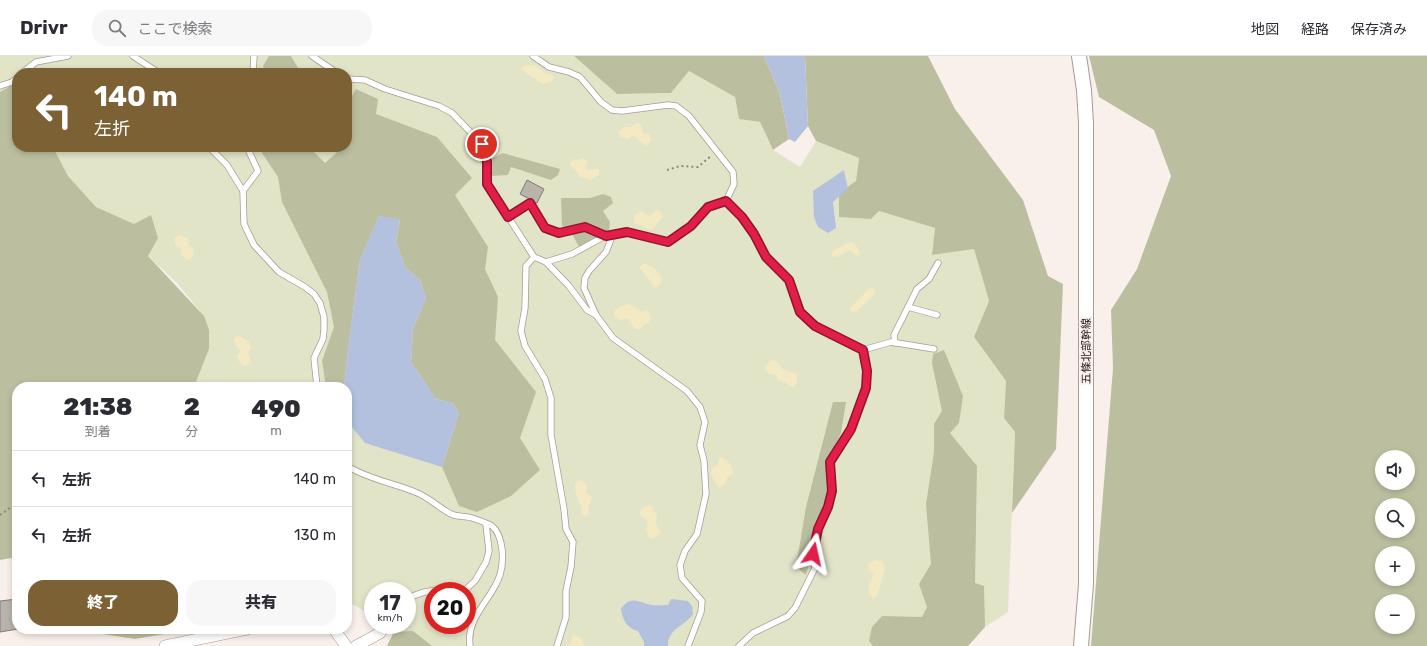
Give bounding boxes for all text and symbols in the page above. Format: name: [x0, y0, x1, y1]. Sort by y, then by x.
search box: [92, 10, 372, 46]
text: Drivr: [20, 16, 68, 39]
icon: search: [106, 17, 128, 39]
text: ここで検索: [138, 20, 213, 38]
text: 地図: [1251, 21, 1279, 38]
text: 経路: [1301, 21, 1329, 38]
text: 保存済み: [1351, 21, 1407, 38]
text: 140 m: [94, 80, 178, 113]
icon: left: [28, 84, 80, 136]
text: 左折: [94, 118, 130, 140]
pin: [465, 127, 499, 161]
icon: arrive: [471, 133, 493, 155]
street label: 五條北部幹線: [1080, 318, 1093, 384]
text: 21:38: [63, 393, 133, 421]
text: 2: [184, 393, 200, 421]
text: 490: [251, 395, 301, 423]
text: m: [270, 423, 282, 438]
text: 到着: [85, 424, 111, 439]
text: 分: [185, 424, 198, 439]
map controls: [1375, 450, 1415, 634]
button: sound: [1375, 450, 1415, 490]
icon: left: [28, 468, 50, 490]
text: 140 m: [294, 470, 336, 488]
text: 左折: [62, 471, 92, 489]
button: search: [1375, 498, 1415, 538]
icon: left: [28, 524, 50, 546]
text: 130 m: [294, 526, 336, 544]
text: 左折: [62, 527, 92, 545]
position arrow: [792, 533, 834, 575]
button: +: [1375, 546, 1415, 586]
button: 終了: [28, 580, 178, 626]
button: 共有: [186, 580, 336, 626]
speed limit sign: 20: [424, 582, 476, 634]
text: 17: [379, 591, 401, 615]
button: −: [1375, 594, 1415, 634]
text: km/h: [378, 612, 402, 624]

